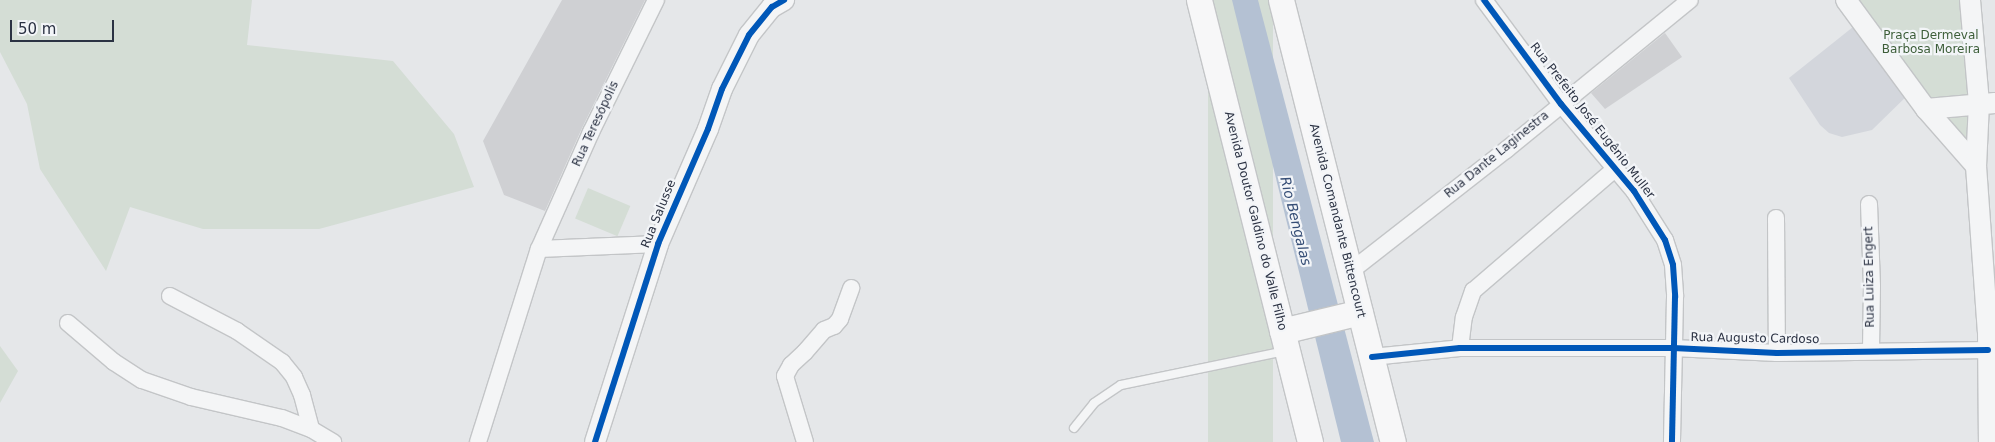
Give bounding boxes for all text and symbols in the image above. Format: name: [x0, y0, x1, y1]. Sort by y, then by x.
scale bar: [12, 10, 116, 42]
text: 50 m: [18, 20, 56, 38]
park label: Praça Dermeval Barbosa Moreira: [1882, 29, 1980, 57]
street label: Rua Prefeito José Eugênio Muller: [1527, 40, 1657, 202]
street label: Rua Teresópolis: [570, 79, 622, 169]
street label: Rua Dante Laginestra: [1442, 109, 1552, 201]
street label: Avenida Doutor Galdino do Valle Filho: [1221, 110, 1289, 332]
street label: Avenida Comandante Bittencourt: [1306, 122, 1368, 320]
water label: Rio Bengalas: [1277, 175, 1315, 267]
street label: Rua Salusse: [639, 178, 679, 250]
street label: Rua Luiza Engert: [1862, 226, 1878, 328]
street label: Rua Augusto Cardoso: [1691, 331, 1819, 347]

